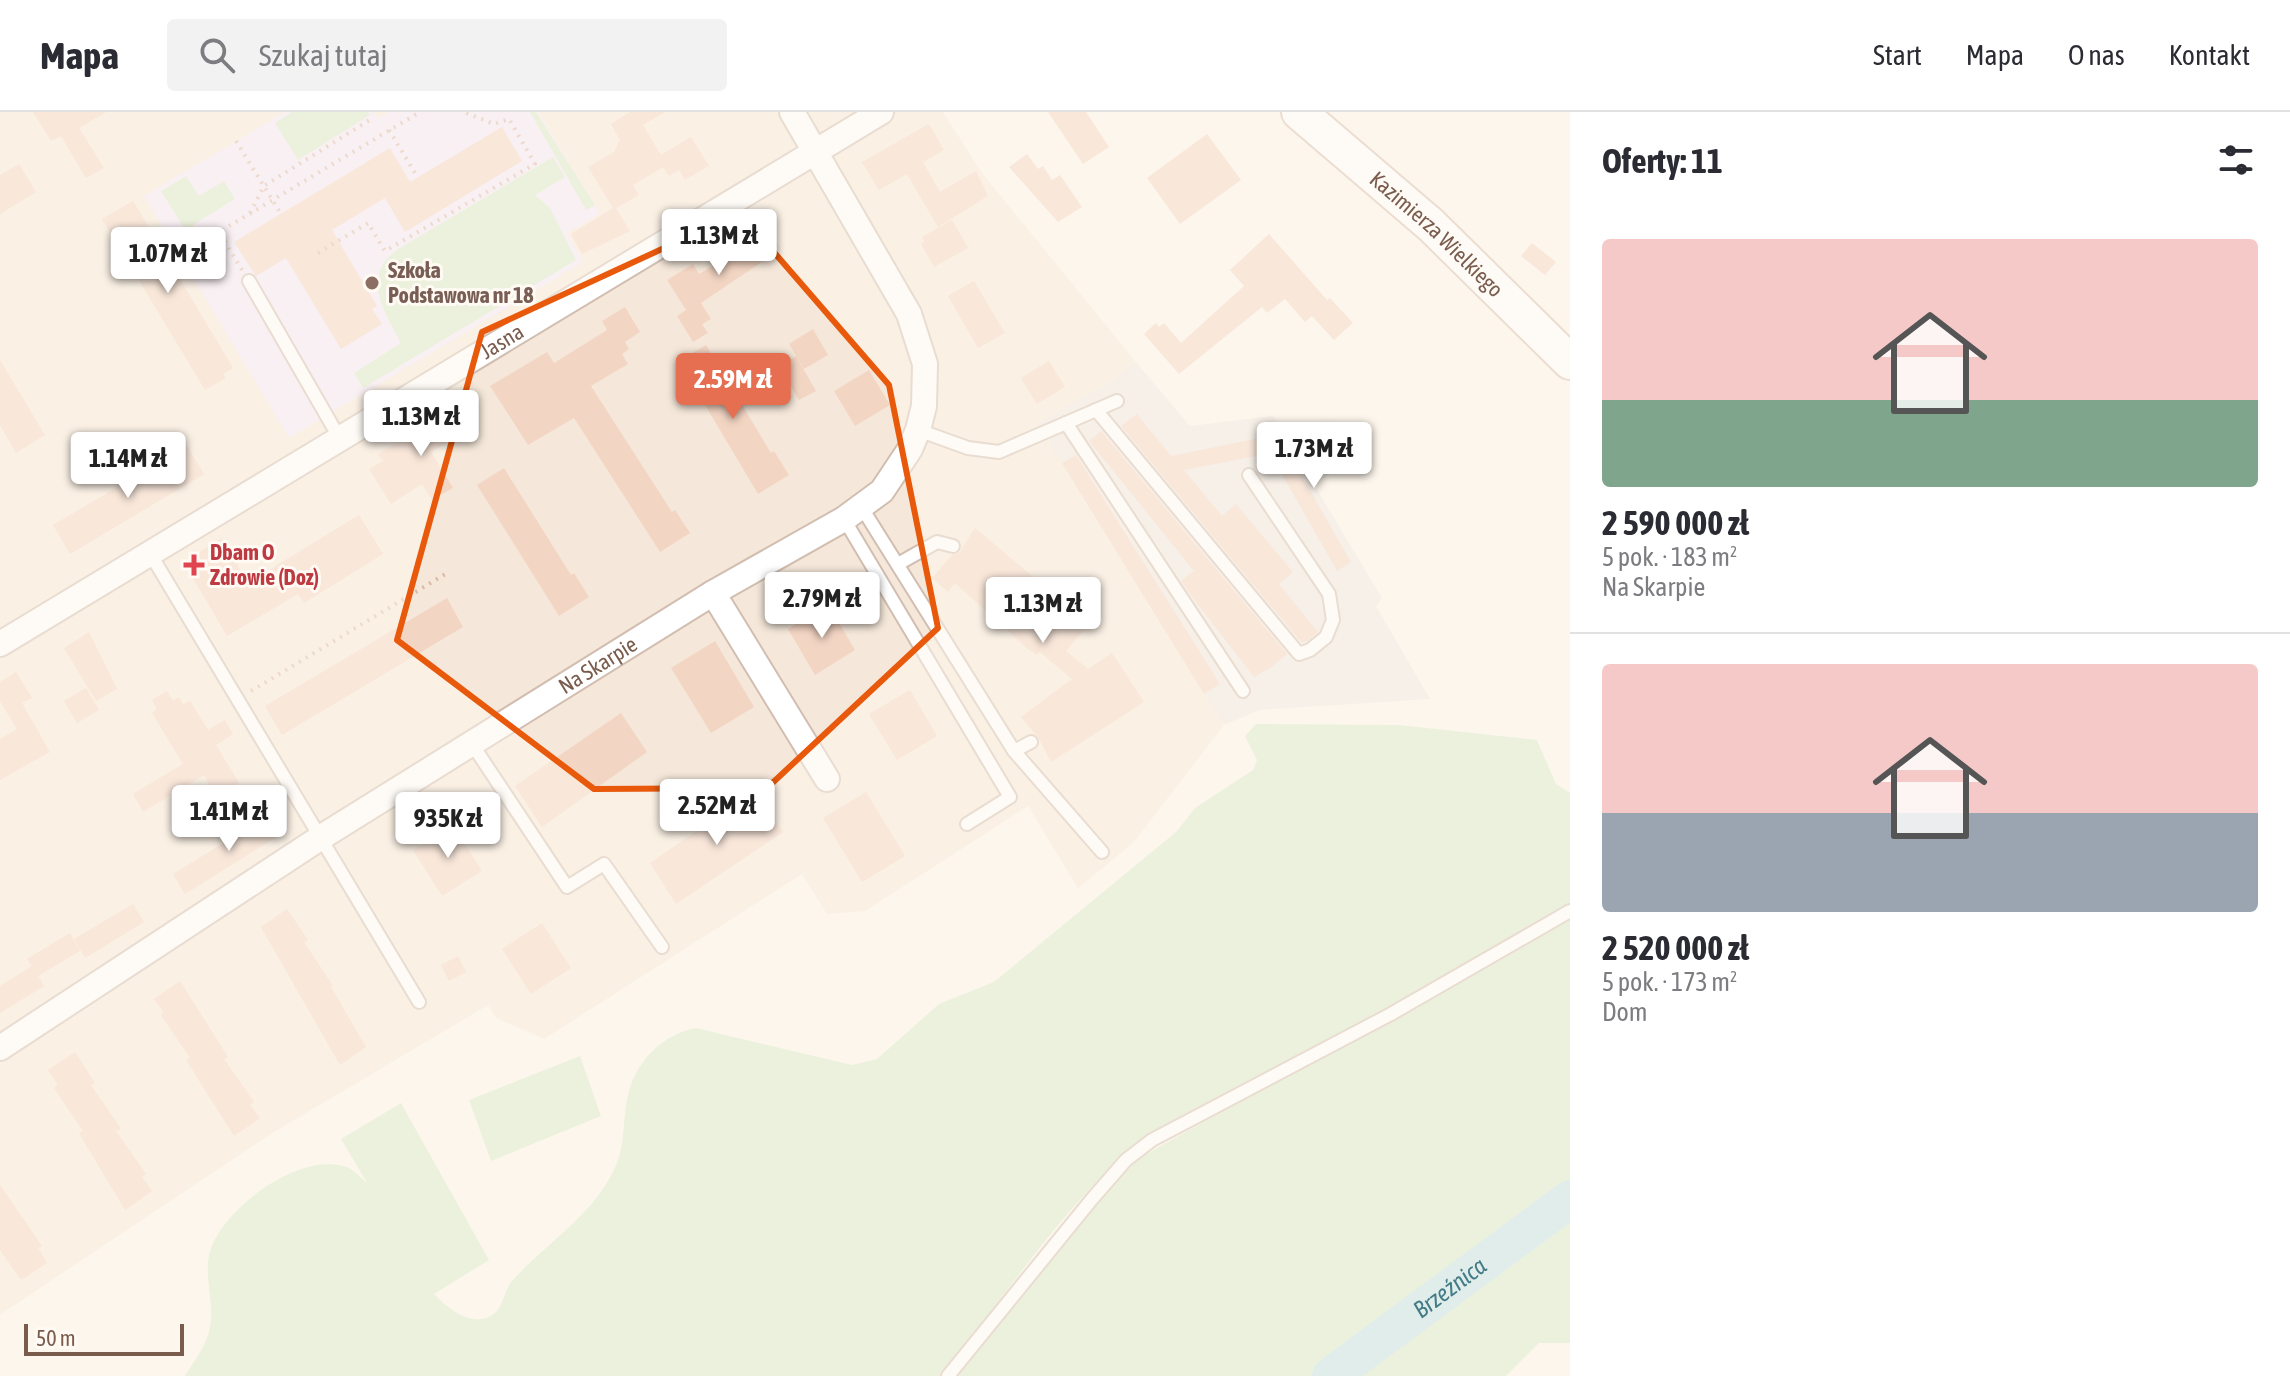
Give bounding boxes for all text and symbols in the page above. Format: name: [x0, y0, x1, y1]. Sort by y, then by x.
search box: [167, 19, 727, 91]
icon: search: [195, 33, 239, 77]
text: Mapa: [40, 34, 119, 77]
text: Szukaj tutaj: [259, 38, 387, 72]
text: Start: [1873, 39, 1922, 71]
text: Mapa: [1966, 39, 2024, 71]
text: O nas: [2068, 39, 2125, 71]
text: Kontakt: [2169, 39, 2250, 71]
icon: filters: [2214, 138, 2258, 182]
text: Oferty: 11: [1602, 141, 1723, 180]
street label: Kazimierza Wielkiego: [1365, 166, 1509, 302]
pin: 1.13M zł: [636, 209, 802, 277]
text: 1.13M zł: [680, 220, 758, 250]
pin: 1.07M zł: [85, 227, 251, 295]
text: 1.07M zł: [129, 238, 207, 268]
place label: Szkoła Podstawowa nr 18: [388, 257, 534, 308]
marker: Szkoła Podstawowa nr 18: [363, 274, 381, 292]
icon: home: [1858, 291, 2002, 435]
street label: Jasna: [475, 318, 528, 364]
pin: 2.59M zł: [650, 353, 816, 421]
text: 2.59M zł: [694, 364, 772, 394]
pin: 1.13M zł: [338, 390, 504, 458]
text: 1.13M zł: [382, 401, 460, 431]
pin: 1.73M zł: [1231, 422, 1397, 490]
pin: 1.14M zł: [45, 432, 211, 500]
text: 1.73M zł: [1275, 433, 1353, 463]
text: 1.14M zł: [89, 443, 167, 473]
text: 2 590 000 zł: [1602, 503, 1749, 542]
place label: Dbam O Zdrowie (Doz): [210, 539, 319, 590]
text: 5 pok. · 183 m²: [1602, 542, 1737, 572]
marker: Dbam O Zdrowie (Doz): [185, 556, 203, 574]
pin: 2.79M zł: [739, 572, 905, 640]
text: Na Skarpie: [1602, 572, 1705, 602]
pin: 1.13M zł: [960, 577, 1126, 645]
text: 2.79M zł: [783, 583, 861, 613]
text: 1.13M zł: [1004, 588, 1082, 618]
street label: Na Skarpie: [554, 631, 642, 699]
icon: home: [1858, 716, 2002, 860]
pin: 2.52M zł: [634, 779, 800, 847]
pin: 1.41M zł: [146, 785, 312, 853]
text: 2.52M zł: [678, 790, 756, 820]
pin: 935K zł: [374, 792, 522, 860]
text: 1.41M zł: [190, 796, 268, 826]
text: 935K zł: [413, 803, 483, 833]
text: 2 520 000 zł: [1602, 928, 1749, 967]
text: 5 pok. · 173 m²: [1602, 967, 1737, 997]
text: Dom: [1602, 997, 1648, 1027]
water label: Brzeźnica: [1408, 1252, 1491, 1323]
scale bar: [24, 1320, 184, 1356]
text: 50 m: [36, 1325, 76, 1351]

